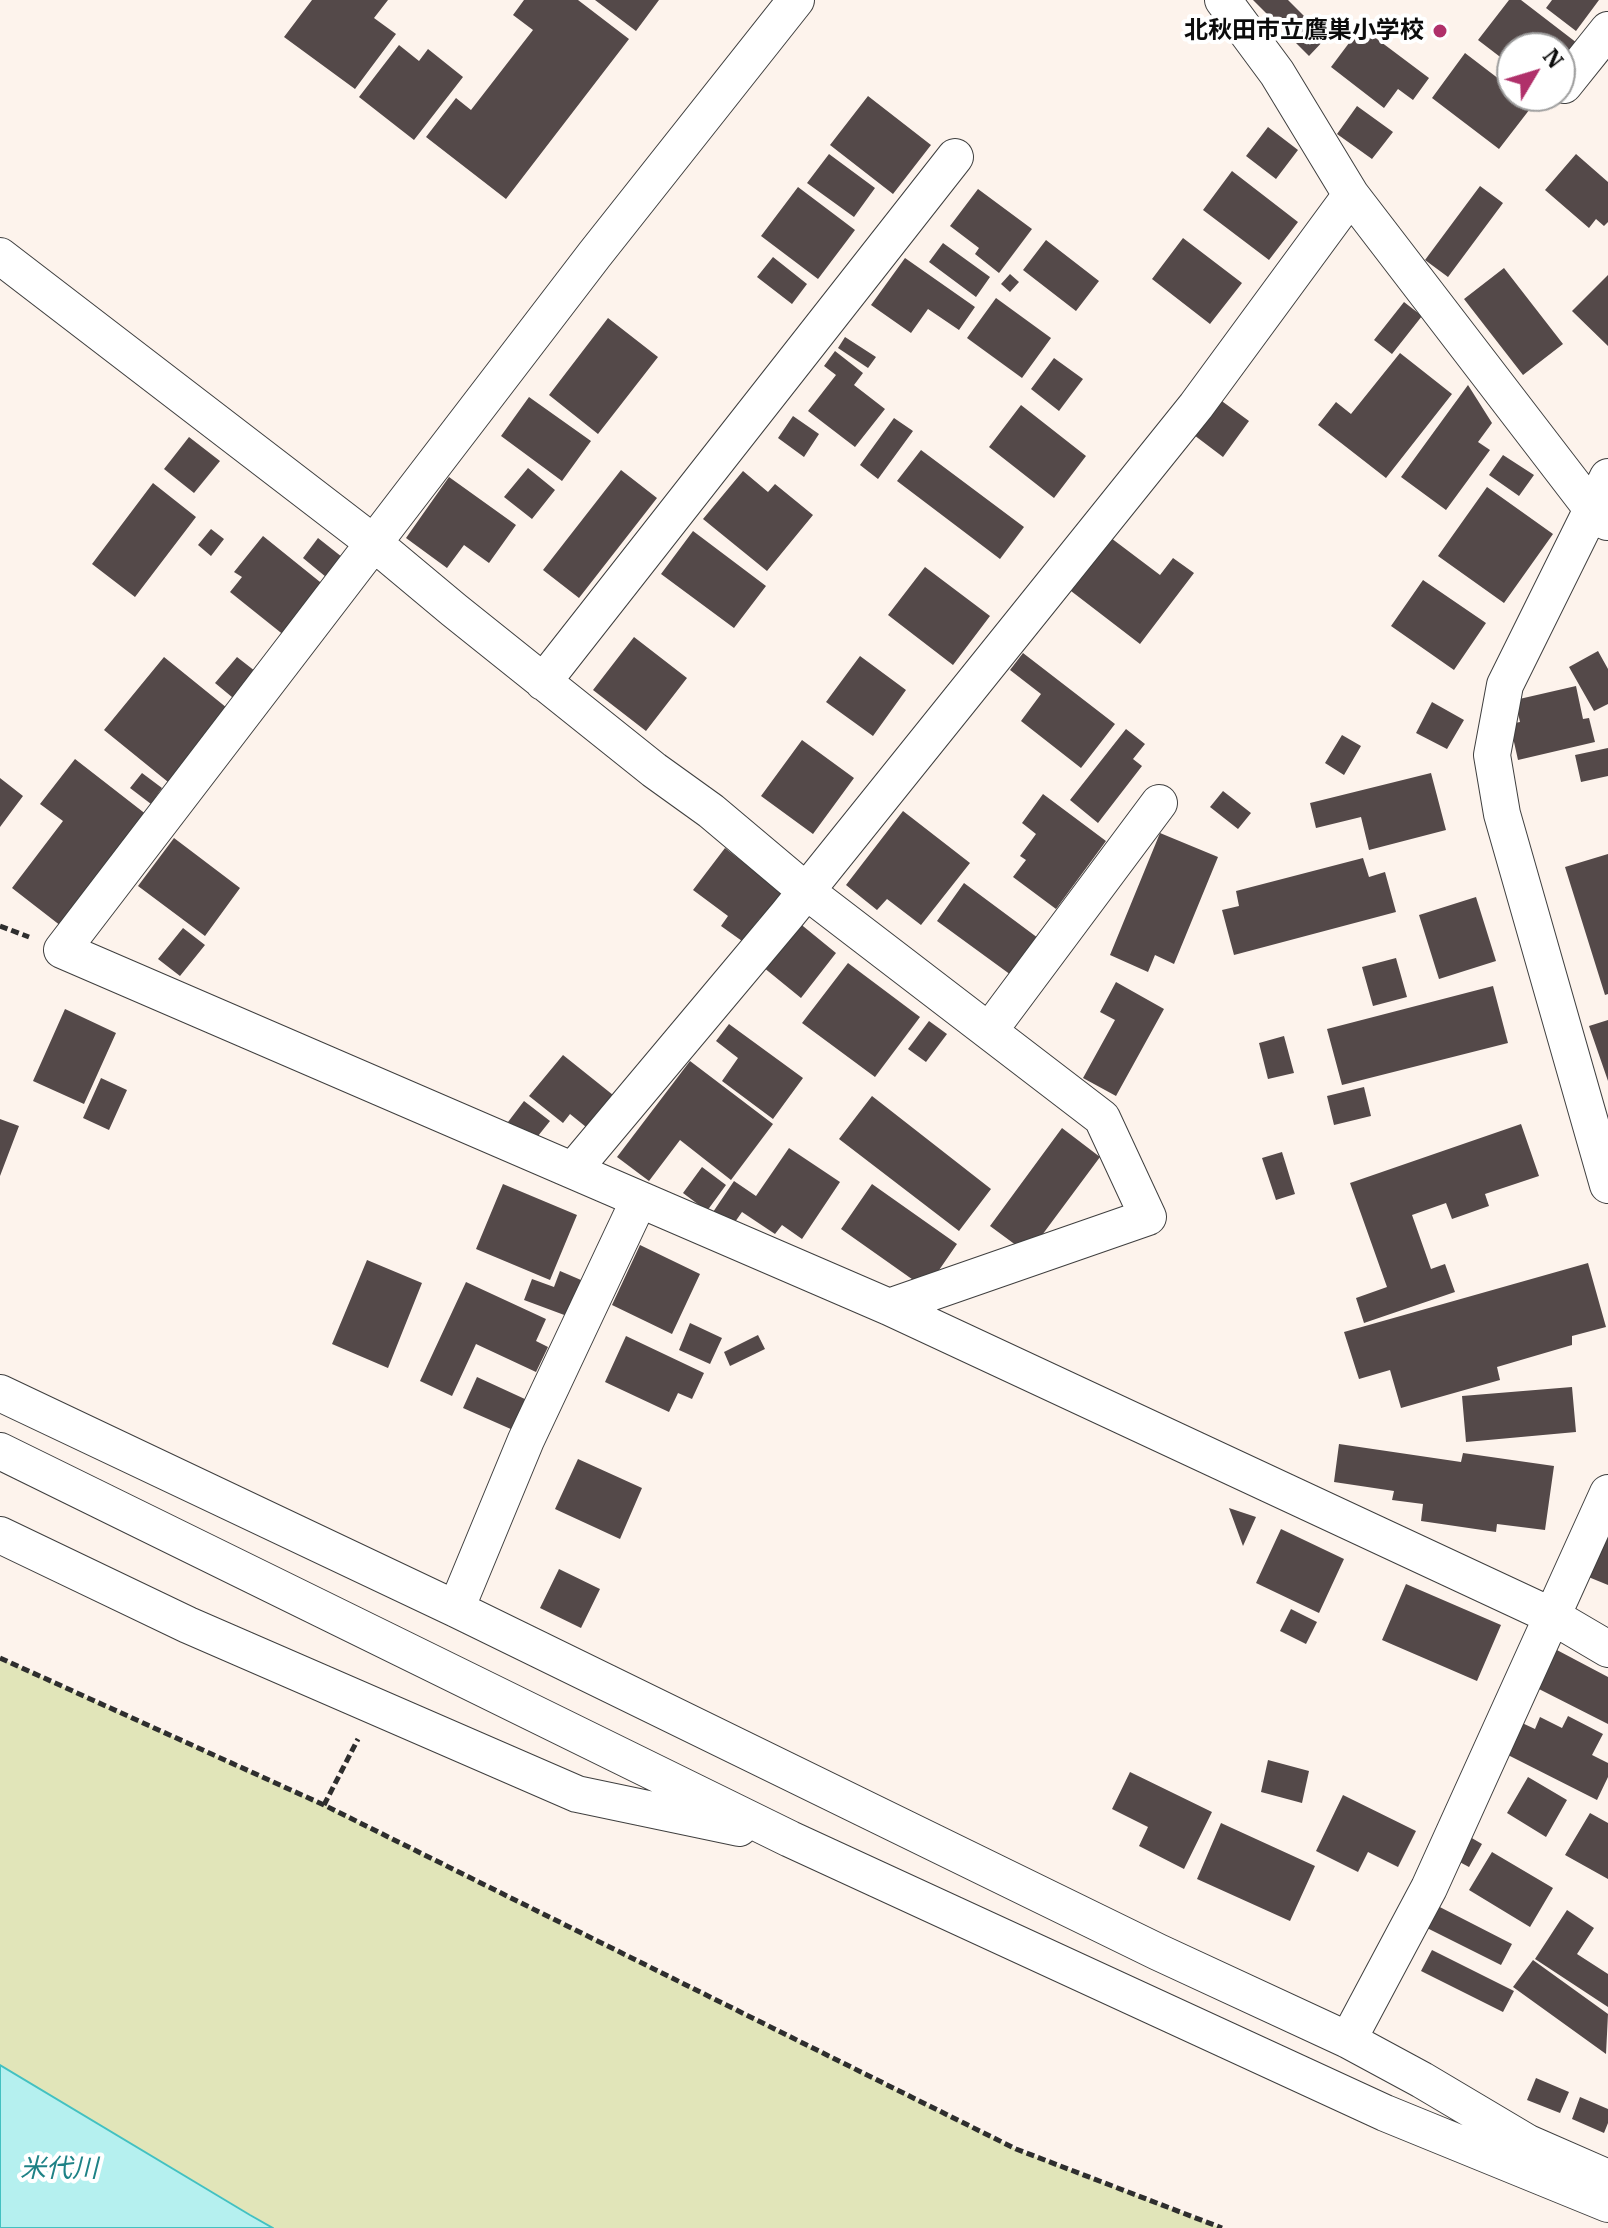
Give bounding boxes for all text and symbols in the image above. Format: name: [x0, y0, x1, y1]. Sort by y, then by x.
place label: 北秋田市立鷹巣小学校: [1184, 17, 1424, 45]
marker: 北秋田市立鷹巣小学校: [1431, 22, 1449, 40]
north arrow: [1496, 32, 1576, 112]
text: N: [1537, 42, 1571, 74]
water label: 米代川: [20, 2153, 98, 2185]

